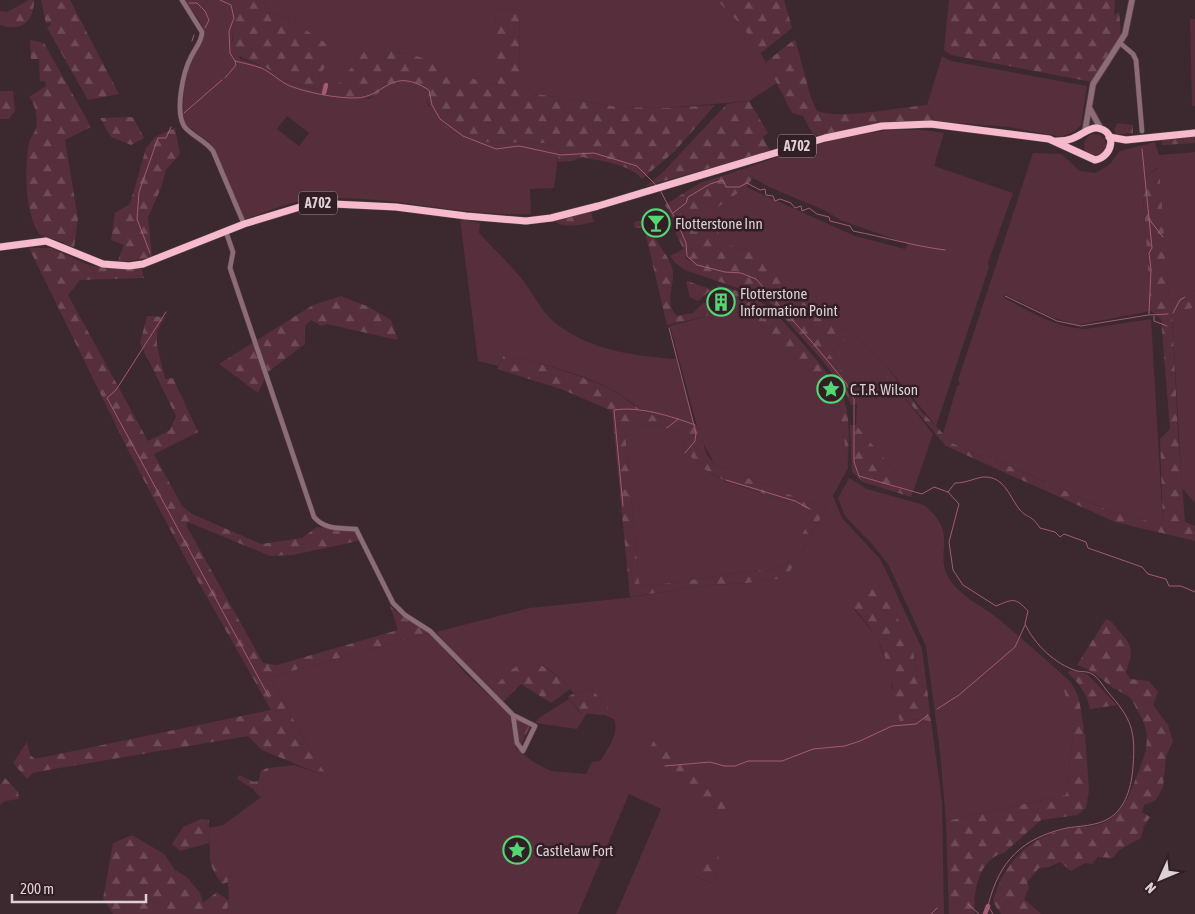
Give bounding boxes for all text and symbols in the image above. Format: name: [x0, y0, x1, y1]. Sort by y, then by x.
road number: A702: [778, 134, 816, 158]
road number: A702: [299, 192, 337, 214]
bar icon: Flotterstone Inn: [641, 208, 671, 238]
place label: Flotterstone Inn: [675, 215, 763, 232]
place label: Flotterstone Information Point: [740, 285, 838, 319]
building icon: Flotterstone Information Point: [706, 287, 736, 317]
place icon: C.T.R. Wilson: [816, 374, 846, 404]
place label: C.T.R. Wilson: [850, 381, 918, 398]
place icon: Castlelaw Fort: [502, 835, 532, 865]
place label: Castlelaw Fort: [536, 842, 613, 859]
north arrow: [1135, 854, 1185, 904]
scale bar: [12, 872, 146, 904]
text: 200 m: [20, 880, 54, 897]
text: N: [1142, 880, 1159, 897]

